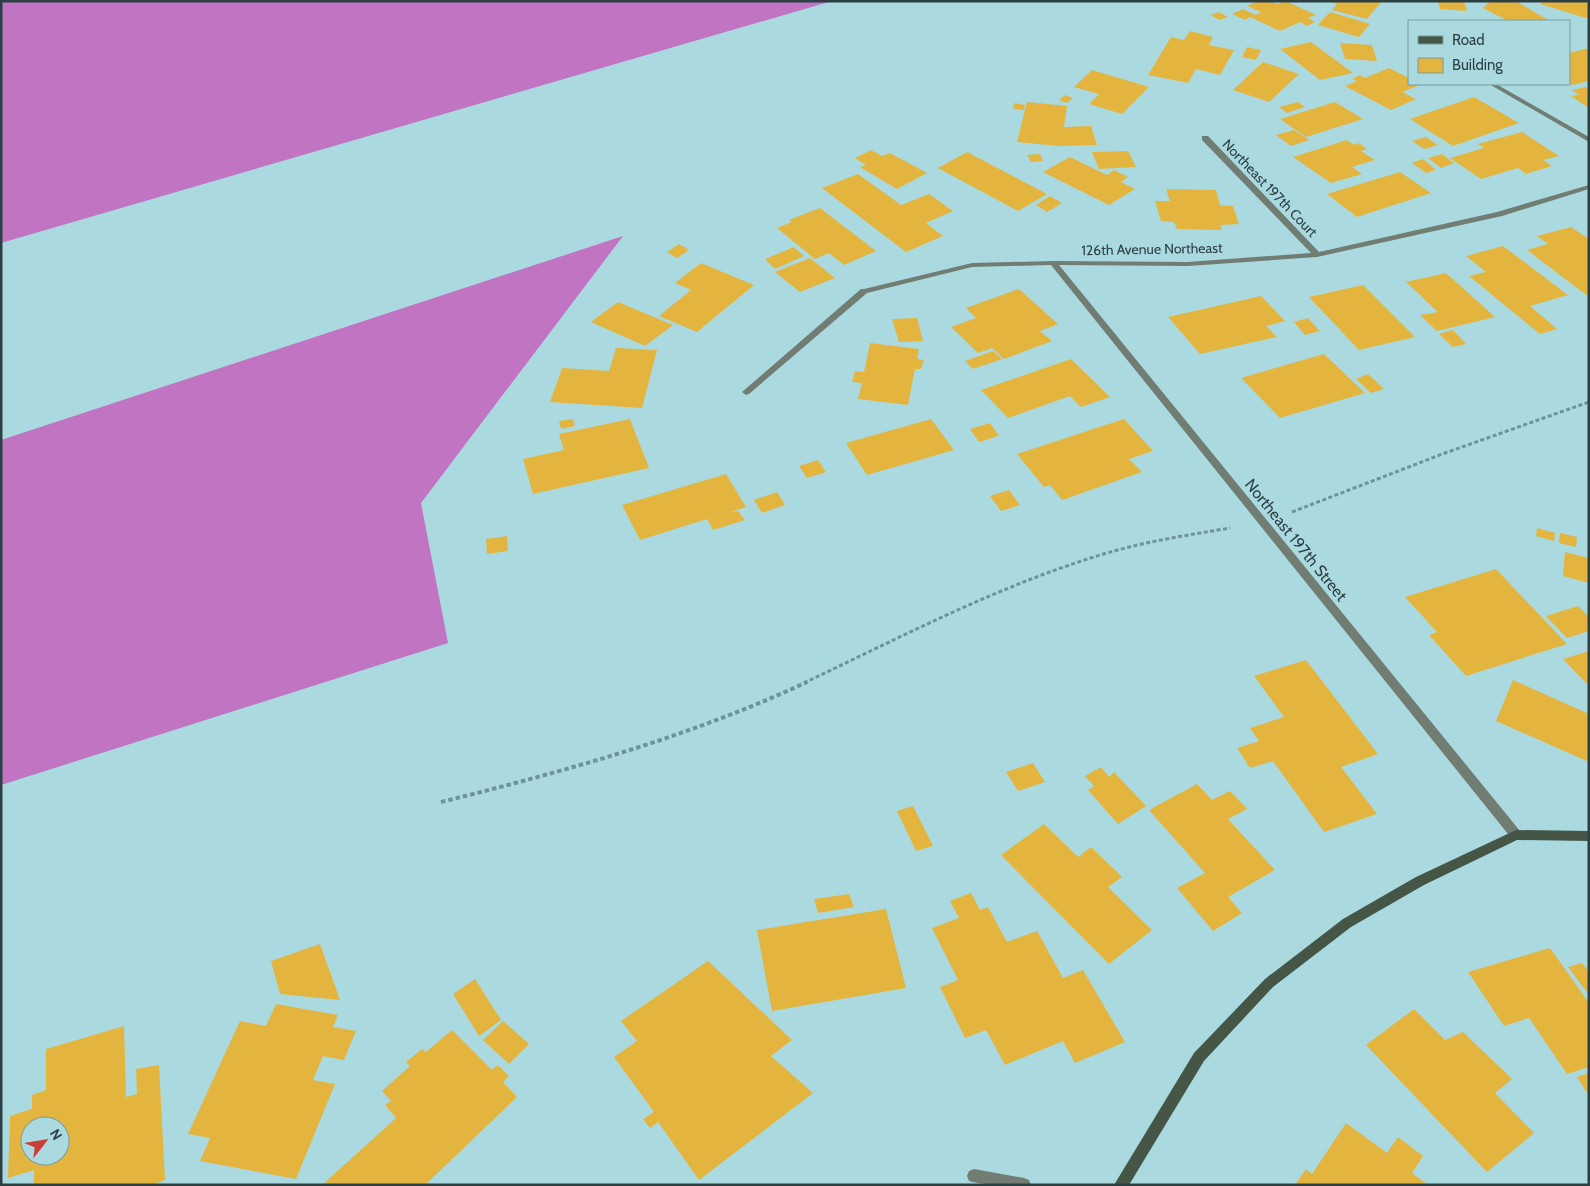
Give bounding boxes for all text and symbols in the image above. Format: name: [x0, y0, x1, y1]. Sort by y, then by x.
legend: [1408, 20, 1570, 85]
text: Road: [1452, 31, 1485, 49]
text: Building: [1452, 56, 1503, 74]
street label: Northeast 197th Court: [1219, 135, 1322, 241]
street label: 126th Avenue Northeast: [1081, 239, 1223, 259]
street label: Northeast 197th Street: [1241, 475, 1351, 605]
north arrow: [20, 1116, 70, 1166]
text: N: [46, 1125, 66, 1143]

